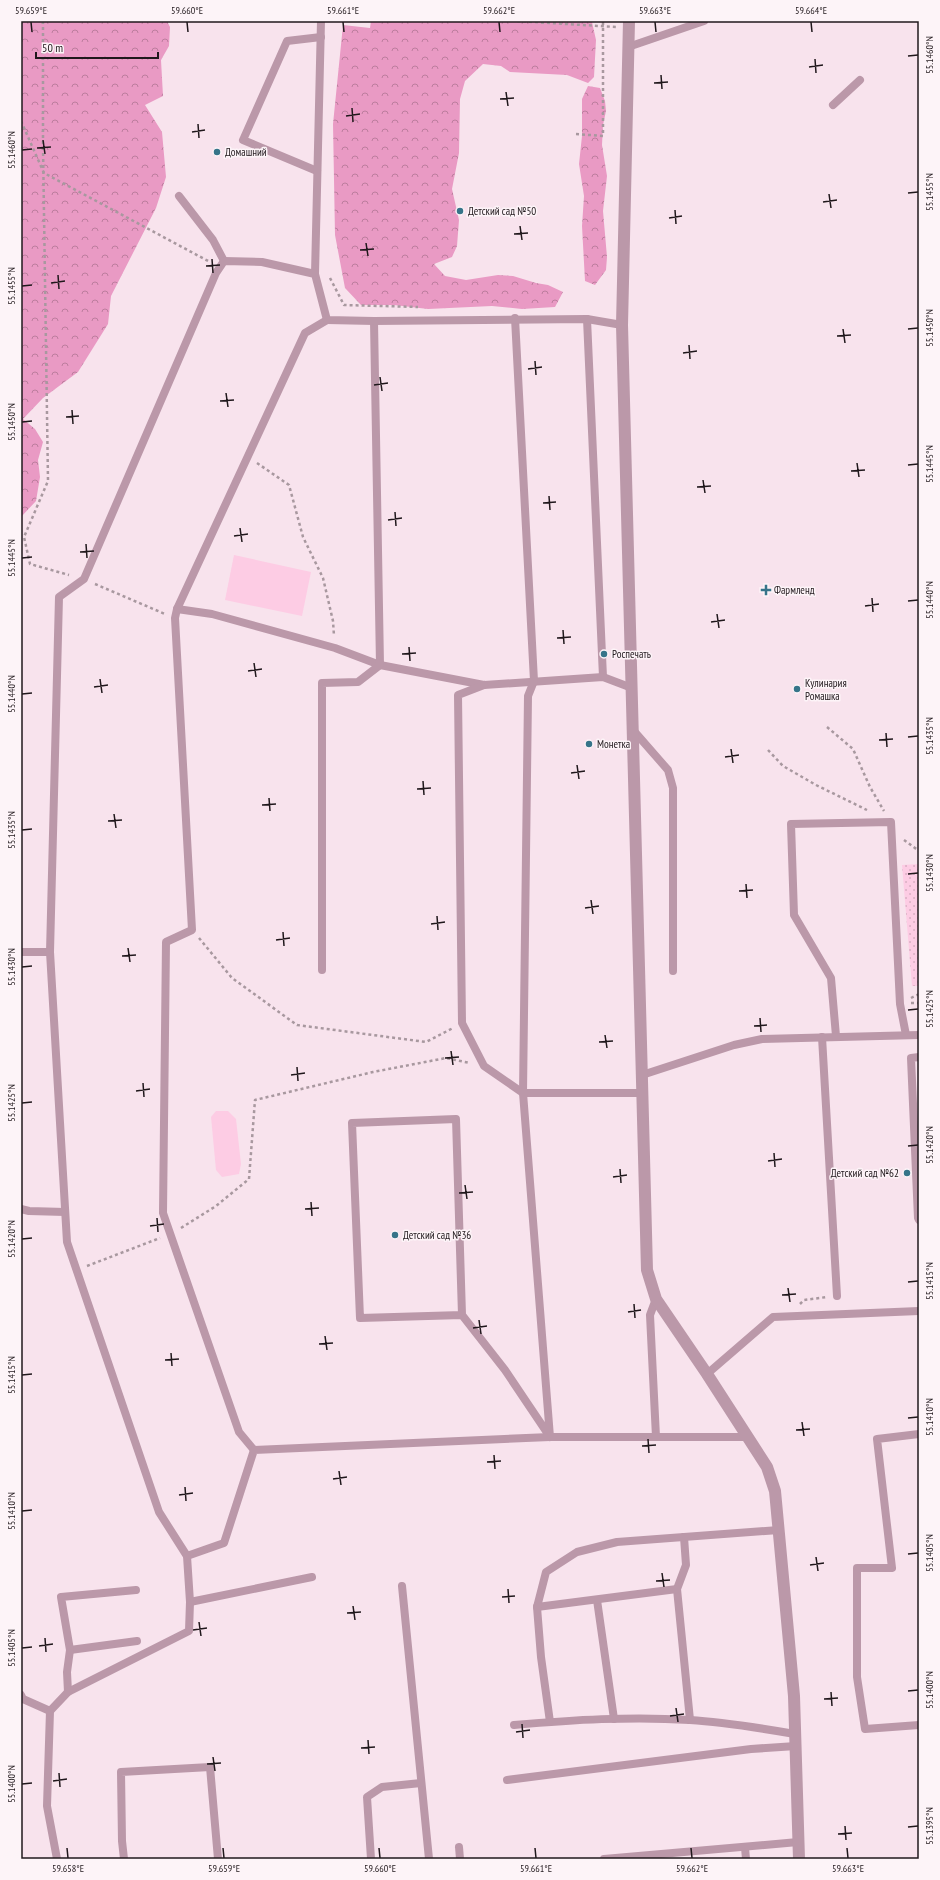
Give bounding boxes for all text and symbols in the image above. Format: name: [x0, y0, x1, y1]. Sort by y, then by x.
text: 59.659°E: [15, 4, 47, 17]
text: 59.660°E: [171, 4, 203, 17]
text: 59.661°E: [327, 4, 359, 17]
text: 59.662°E: [483, 4, 515, 17]
text: 59.663°E: [639, 4, 671, 17]
text: 59.664°E: [795, 4, 827, 17]
scale bar: [36, 34, 158, 60]
text: 55.1460°N: [923, 36, 936, 74]
text: 50 m: [42, 40, 63, 55]
text: 55.1460°N: [5, 131, 18, 169]
place label: Домашний: [225, 145, 267, 159]
marker: Домашний: [212, 147, 222, 157]
text: 55.1455°N: [923, 173, 936, 211]
place label: Детский сад №50: [468, 204, 536, 218]
marker: Детский сад №50: [455, 206, 465, 216]
text: 55.1455°N: [5, 267, 18, 305]
text: 55.1450°N: [923, 309, 936, 347]
text: 55.1450°N: [5, 403, 18, 441]
text: 55.1445°N: [923, 445, 936, 483]
text: 55.1445°N: [5, 539, 18, 577]
text: 55.1440°N: [923, 581, 936, 619]
place label: Фармленд: [774, 583, 815, 597]
marker: Фармленд: [761, 585, 771, 595]
place label: Роспечать: [612, 647, 651, 661]
marker: Роспечать: [599, 649, 609, 659]
text: 55.1440°N: [5, 675, 18, 713]
place label: Кулинария Ромашка: [805, 676, 847, 703]
marker: Кулинария Ромашка: [792, 684, 802, 694]
text: 55.1435°N: [923, 717, 936, 755]
place label: Монетка: [597, 737, 630, 751]
marker: Монетка: [584, 739, 594, 749]
text: 55.1435°N: [5, 811, 18, 849]
text: 55.1430°N: [923, 854, 936, 892]
text: 55.1430°N: [5, 948, 18, 986]
text: 55.1425°N: [923, 990, 936, 1028]
text: 55.1425°N: [5, 1084, 18, 1122]
text: 55.1420°N: [923, 1126, 936, 1164]
place label: Детский сад №62: [831, 1166, 899, 1180]
marker: Детский сад №62: [902, 1168, 912, 1178]
text: 55.1420°N: [5, 1220, 18, 1258]
place label: Детский сад №36: [403, 1228, 471, 1242]
marker: Детский сад №36: [390, 1230, 400, 1240]
text: 55.1415°N: [923, 1262, 936, 1300]
text: 55.1415°N: [5, 1356, 18, 1394]
text: 55.1410°N: [923, 1398, 936, 1436]
text: 55.1410°N: [5, 1492, 18, 1530]
text: 55.1405°N: [923, 1534, 936, 1572]
text: 55.1405°N: [5, 1629, 18, 1667]
text: 55.1400°N: [923, 1671, 936, 1709]
text: 55.1400°N: [5, 1765, 18, 1803]
text: 55.1395°N: [923, 1807, 936, 1845]
text: 59.658°E: [52, 1862, 84, 1875]
text: 59.659°E: [208, 1862, 240, 1875]
text: 59.660°E: [364, 1862, 396, 1875]
text: 59.661°E: [520, 1862, 552, 1875]
text: 59.662°E: [676, 1862, 708, 1875]
text: 59.663°E: [832, 1862, 864, 1875]

